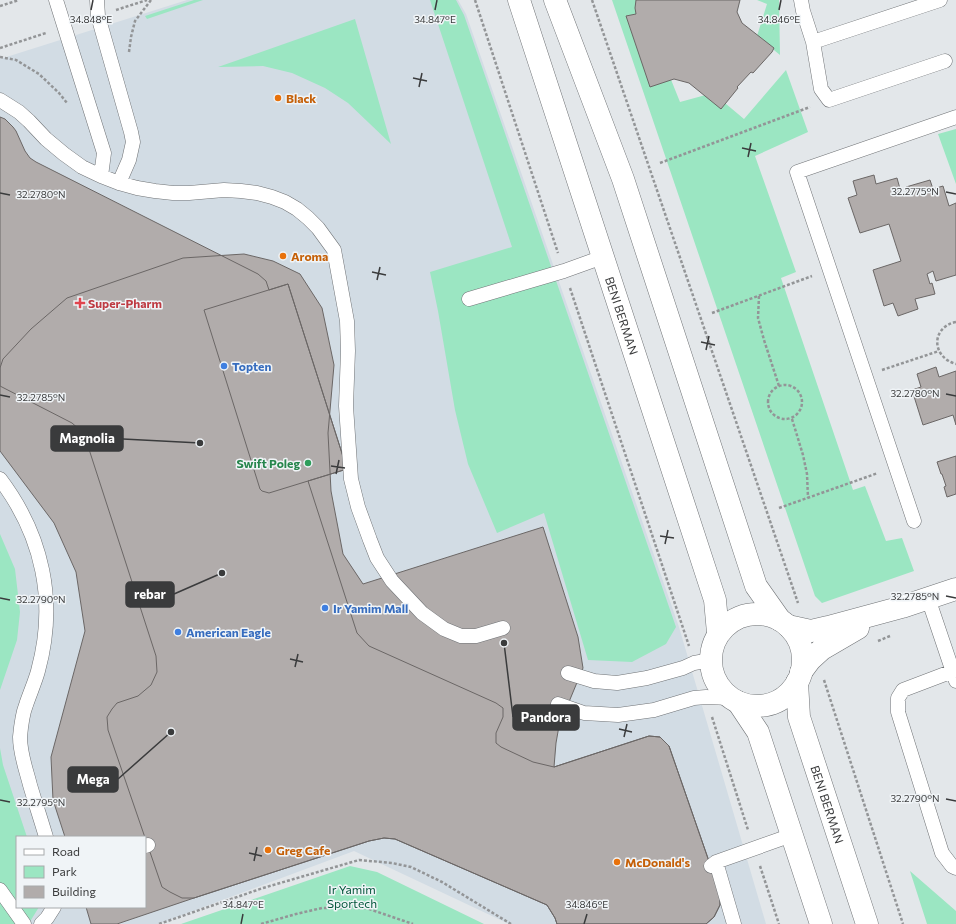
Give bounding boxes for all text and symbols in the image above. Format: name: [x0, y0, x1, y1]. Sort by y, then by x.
text: 34.848°E: [70, 13, 112, 25]
text: 34.847°E: [414, 13, 456, 25]
text: 34.846°E: [758, 13, 800, 25]
place label: Black: [286, 91, 316, 105]
marker: Black: [273, 93, 283, 103]
text: 32.2775°N: [891, 185, 939, 197]
text: 32.2780°N: [16, 188, 66, 200]
place label: Aroma: [291, 249, 328, 263]
marker: Aroma: [278, 251, 288, 261]
street label: BENI BERMAN: [603, 275, 641, 356]
place label: Super-Pharm: [88, 296, 162, 310]
marker: Super-Pharm: [75, 298, 85, 308]
place label: Topten: [232, 359, 271, 373]
marker: Topten: [219, 361, 229, 371]
text: 32.2780°N: [890, 387, 940, 399]
text: 32.2785°N: [17, 391, 65, 403]
callout: Magnolia: [51, 426, 123, 451]
text: Magnolia: [59, 430, 115, 446]
place label: Swift Poleg: [237, 456, 300, 470]
marker: Swift Poleg: [303, 458, 313, 468]
callout: rebar: [126, 582, 174, 607]
text: rebar: [134, 586, 167, 602]
text: 32.2785°N: [891, 590, 939, 602]
text: 32.2790°N: [16, 593, 66, 605]
place label: Ir Yamim Mall: [333, 601, 408, 615]
marker: Ir Yamim Mall: [320, 603, 330, 613]
place label: American Eagle: [186, 625, 271, 639]
marker: American Eagle: [173, 627, 183, 637]
callout: Pandora: [513, 705, 579, 730]
text: Pandora: [521, 709, 571, 725]
street label: BENI BERMAN: [808, 764, 847, 845]
callout: Mega: [68, 767, 118, 792]
text: Mega: [76, 771, 110, 787]
text: 32.2790°N: [890, 792, 940, 804]
text: 32.2795°N: [17, 796, 65, 808]
legend: [16, 836, 146, 908]
place label: Greg Cafe: [276, 843, 330, 857]
text: Road: [52, 844, 80, 858]
marker: Greg Cafe: [263, 845, 273, 855]
place label: McDonald's: [625, 855, 691, 869]
marker: McDonald's: [612, 857, 622, 867]
text: Park: [52, 864, 78, 878]
park label: Ir Yamim Sportech: [327, 882, 377, 910]
text: Building: [52, 884, 96, 898]
text: 34.847°E: [222, 898, 264, 910]
text: 34.846°E: [566, 898, 608, 910]

